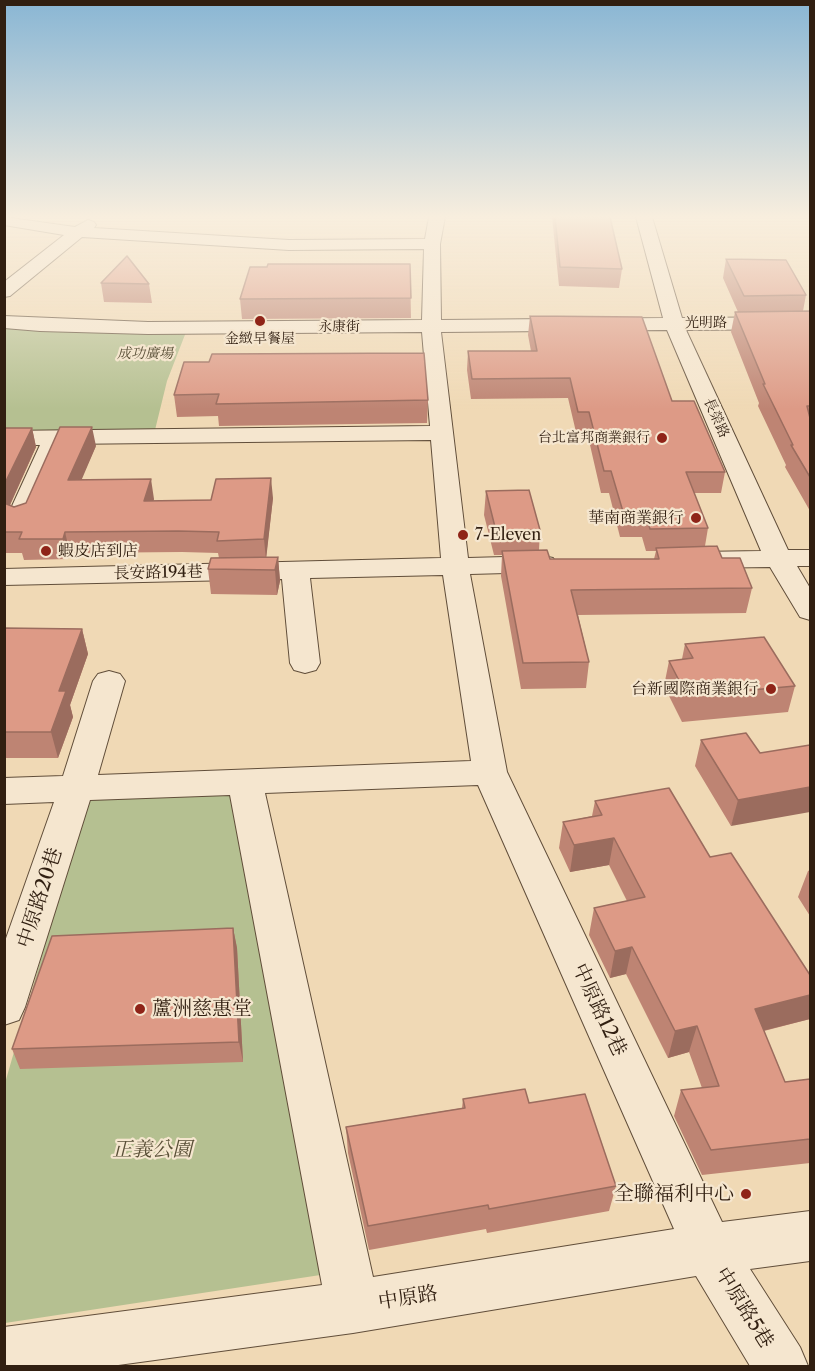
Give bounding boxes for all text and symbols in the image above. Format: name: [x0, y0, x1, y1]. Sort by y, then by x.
marker: 金緻早餐屋: [253, 314, 267, 328]
street label: 光明路: [685, 315, 727, 331]
street label: 永康街: [318, 319, 360, 335]
place label: 金緻早餐屋: [225, 331, 295, 347]
park label: 成功廣場: [117, 346, 173, 362]
street label: 長榮路: [700, 395, 732, 441]
place label: 台北富邦商業銀行: [538, 430, 650, 446]
marker: 台北富邦商業銀行: [655, 431, 669, 445]
place label: 華南商業銀行: [588, 508, 684, 528]
marker: 華南商業銀行: [689, 511, 703, 525]
place label: 7-Eleven: [475, 525, 541, 545]
marker: 7-Eleven: [456, 528, 470, 542]
place label: 蝦皮店到店: [58, 541, 138, 561]
marker: 蝦皮店到店: [39, 544, 53, 558]
street label: 長安路194巷: [113, 563, 203, 583]
place label: 台新國際商業銀行: [631, 679, 759, 699]
marker: 台新國際商業銀行: [764, 682, 778, 696]
street label: 中原路20巷: [12, 845, 68, 951]
street label: 中原路12巷: [567, 960, 631, 1060]
place label: 蘆洲慈惠堂: [152, 997, 252, 1021]
marker: 蘆洲慈惠堂: [133, 1002, 147, 1016]
park label: 正義公園: [112, 1138, 192, 1162]
place label: 全聯福利中心: [614, 1182, 734, 1206]
marker: 全聯福利中心: [739, 1187, 753, 1201]
street label: 中原路5巷: [710, 1263, 778, 1353]
street label: 中原路: [376, 1281, 440, 1315]

